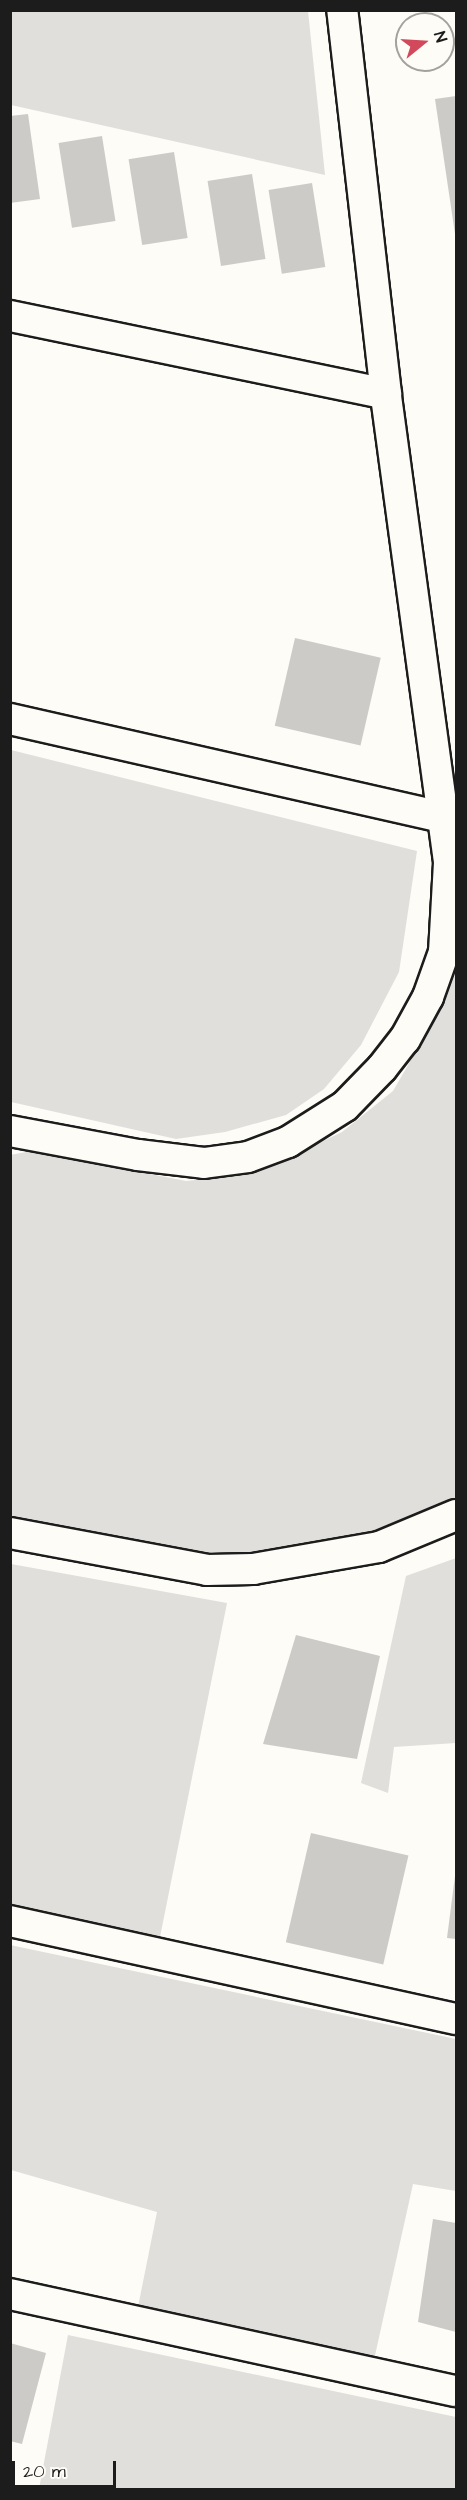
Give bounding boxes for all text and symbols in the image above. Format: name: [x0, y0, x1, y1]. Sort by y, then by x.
north arrow: [395, 12, 455, 72]
text: N: [428, 29, 452, 45]
scale bar: [15, 2449, 118, 2487]
text: 20 m: [23, 2459, 66, 2484]

